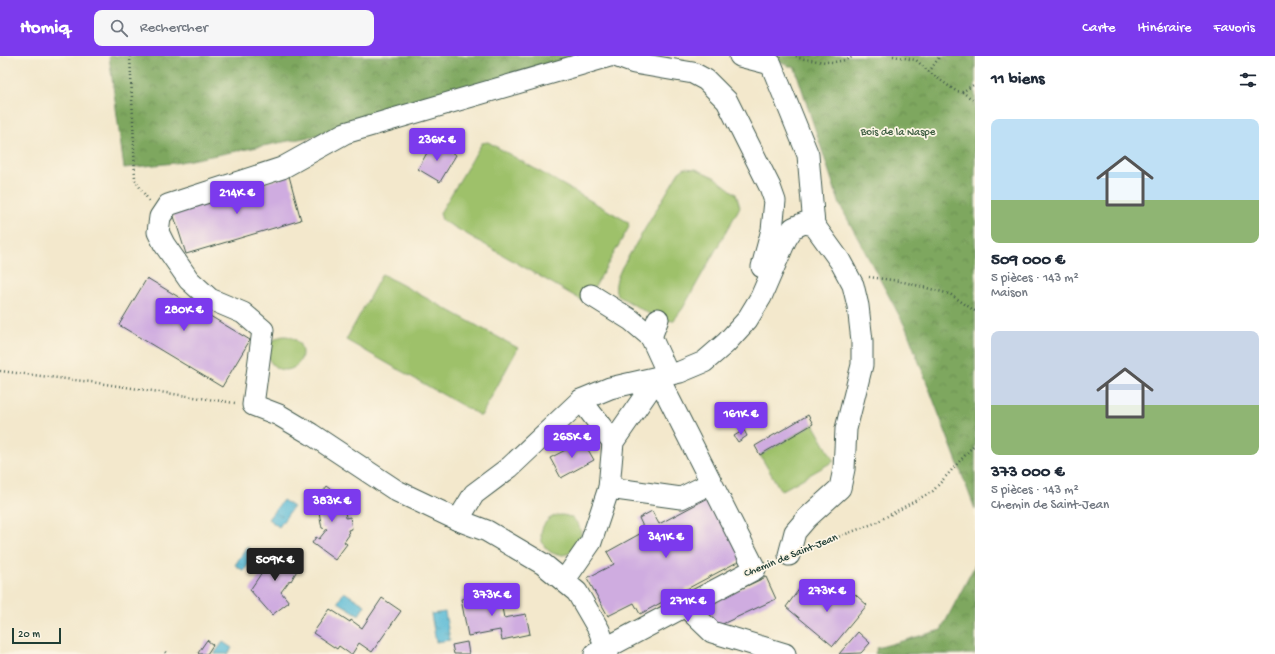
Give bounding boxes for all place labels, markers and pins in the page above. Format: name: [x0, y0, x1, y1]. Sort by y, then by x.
pin: 236K €: [404, 128, 470, 162]
pin: 214K €: [204, 181, 270, 215]
pin: 280K €: [151, 298, 217, 332]
pin: 161K €: [708, 402, 774, 436]
pin: 265K €: [539, 425, 605, 459]
pin: 383K €: [299, 489, 365, 523]
pin: 341K €: [633, 525, 699, 559]
pin: 509K €: [242, 548, 308, 582]
pin: 273K €: [794, 579, 860, 613]
pin: 373K €: [459, 583, 525, 617]
pin: 271K €: [655, 589, 721, 623]

